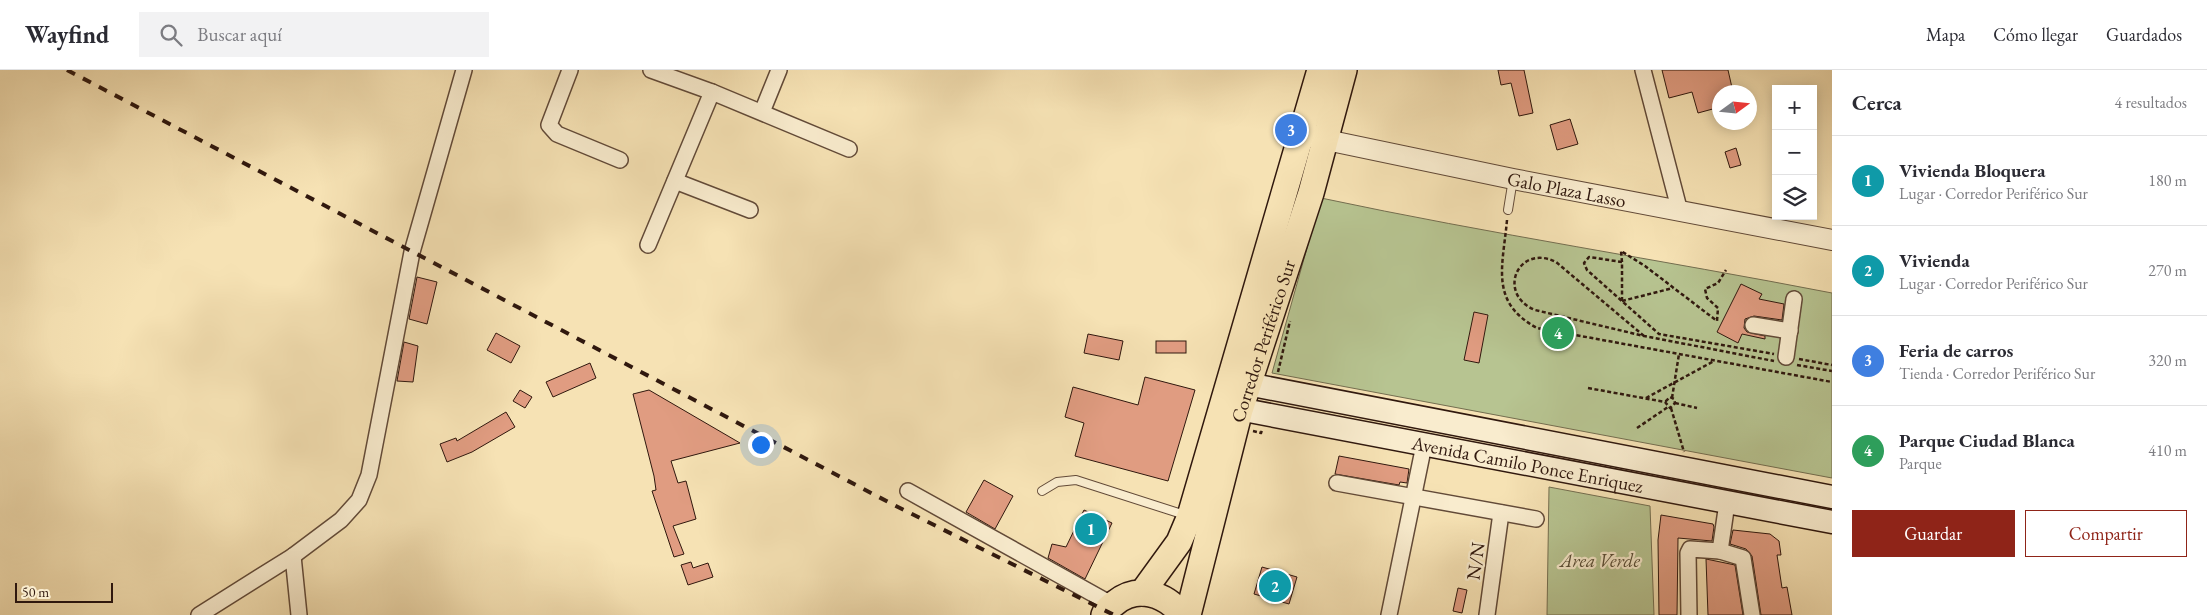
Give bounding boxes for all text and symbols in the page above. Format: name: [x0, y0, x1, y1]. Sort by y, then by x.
search box: [139, 12, 489, 57]
text: Wayfind: [25, 19, 109, 50]
icon: search: [157, 21, 185, 49]
text: Buscar aquí: [197, 22, 282, 47]
text: Mapa: [1926, 23, 1965, 46]
text: Cómo llegar: [1993, 23, 2078, 46]
text: Guardados: [2106, 23, 2182, 46]
north arrow: [1712, 85, 1757, 130]
map controls: [1772, 85, 1817, 220]
button: +: [1772, 85, 1817, 130]
text: Cerca: [1852, 89, 1902, 116]
text: 4 resultados: [2115, 92, 2187, 113]
pin: 3: [1275, 111, 1307, 149]
button: −: [1772, 130, 1817, 175]
text: Vivienda Bloquera: [1899, 158, 2046, 183]
street label: Galo Plaza Lasso: [1505, 166, 1628, 213]
text: 1: [1864, 170, 1872, 191]
text: 180 m: [2148, 170, 2187, 191]
button: layers: [1772, 175, 1817, 220]
text: Lugar · Corredor Periférico Sur: [1899, 183, 2088, 204]
text: Vivienda: [1899, 248, 1970, 273]
street label: Corredor Periférico Sur: [1225, 256, 1302, 425]
text: 2: [1864, 260, 1872, 281]
text: 270 m: [2148, 260, 2187, 281]
text: Lugar · Corredor Periférico Sur: [1899, 273, 2088, 294]
pin: 4: [1542, 314, 1574, 352]
text: Feria de carros: [1899, 338, 2013, 363]
text: 3: [1864, 350, 1872, 371]
text: 320 m: [2148, 350, 2187, 371]
text: Tienda · Corredor Periférico Sur: [1899, 363, 2095, 384]
text: Parque Ciudad Blanca: [1899, 428, 2075, 453]
street label: Avenida Camilo Ponce Enriquez: [1409, 430, 1646, 499]
your location: [748, 432, 774, 458]
text: 4: [1864, 440, 1872, 461]
text: 410 m: [2148, 440, 2187, 461]
text: Parque: [1899, 453, 1942, 474]
pin: 1: [1075, 510, 1107, 548]
button: Guardar: [1852, 510, 2015, 557]
button: Compartir: [2025, 510, 2187, 557]
street label: N/N: [1460, 541, 1490, 581]
park label: Area Verde: [1558, 548, 1640, 573]
pin: 2: [1259, 567, 1291, 605]
scale bar: [15, 580, 112, 603]
text: 50 m: [22, 583, 49, 601]

